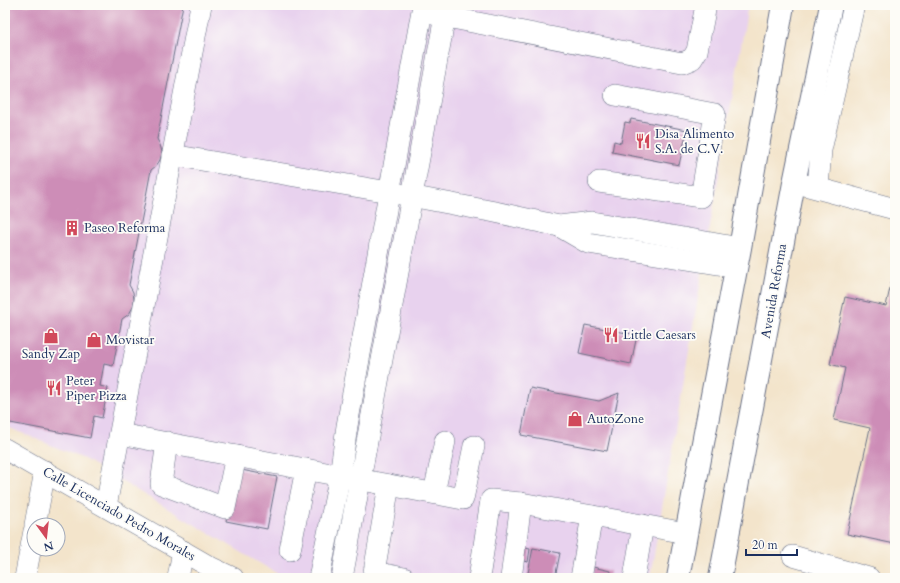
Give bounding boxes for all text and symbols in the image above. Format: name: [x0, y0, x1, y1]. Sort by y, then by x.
place label: Disa Alimento S.A. de C.V.: [655, 125, 734, 158]
restaurant icon: Disa Alimento S.A. de C.V.: [634, 132, 652, 150]
building icon: Paseo Reforma: [63, 219, 81, 237]
place label: Paseo Reforma: [84, 219, 166, 237]
street label: Avenida Reforma: [757, 242, 791, 340]
restaurant icon: Little Caesars: [602, 326, 620, 344]
place label: Little Caesars: [623, 326, 696, 344]
shop icon: Sandy Zap: [42, 327, 60, 345]
shop icon: Movistar: [85, 331, 103, 349]
place label: Movistar: [106, 331, 155, 349]
place label: Sandy Zap: [22, 345, 80, 363]
place label: Peter Piper Pizza: [66, 372, 127, 405]
restaurant icon: Peter Piper Pizza: [45, 379, 63, 397]
shop icon: AutoZone: [566, 410, 584, 428]
place label: AutoZone: [587, 410, 644, 428]
street label: Calle Licenciado Pedro Morales: [39, 463, 199, 565]
north arrow: [26, 517, 66, 557]
scale bar: [746, 531, 797, 557]
text: 20 m: [752, 537, 779, 553]
text: N: [41, 538, 55, 555]

